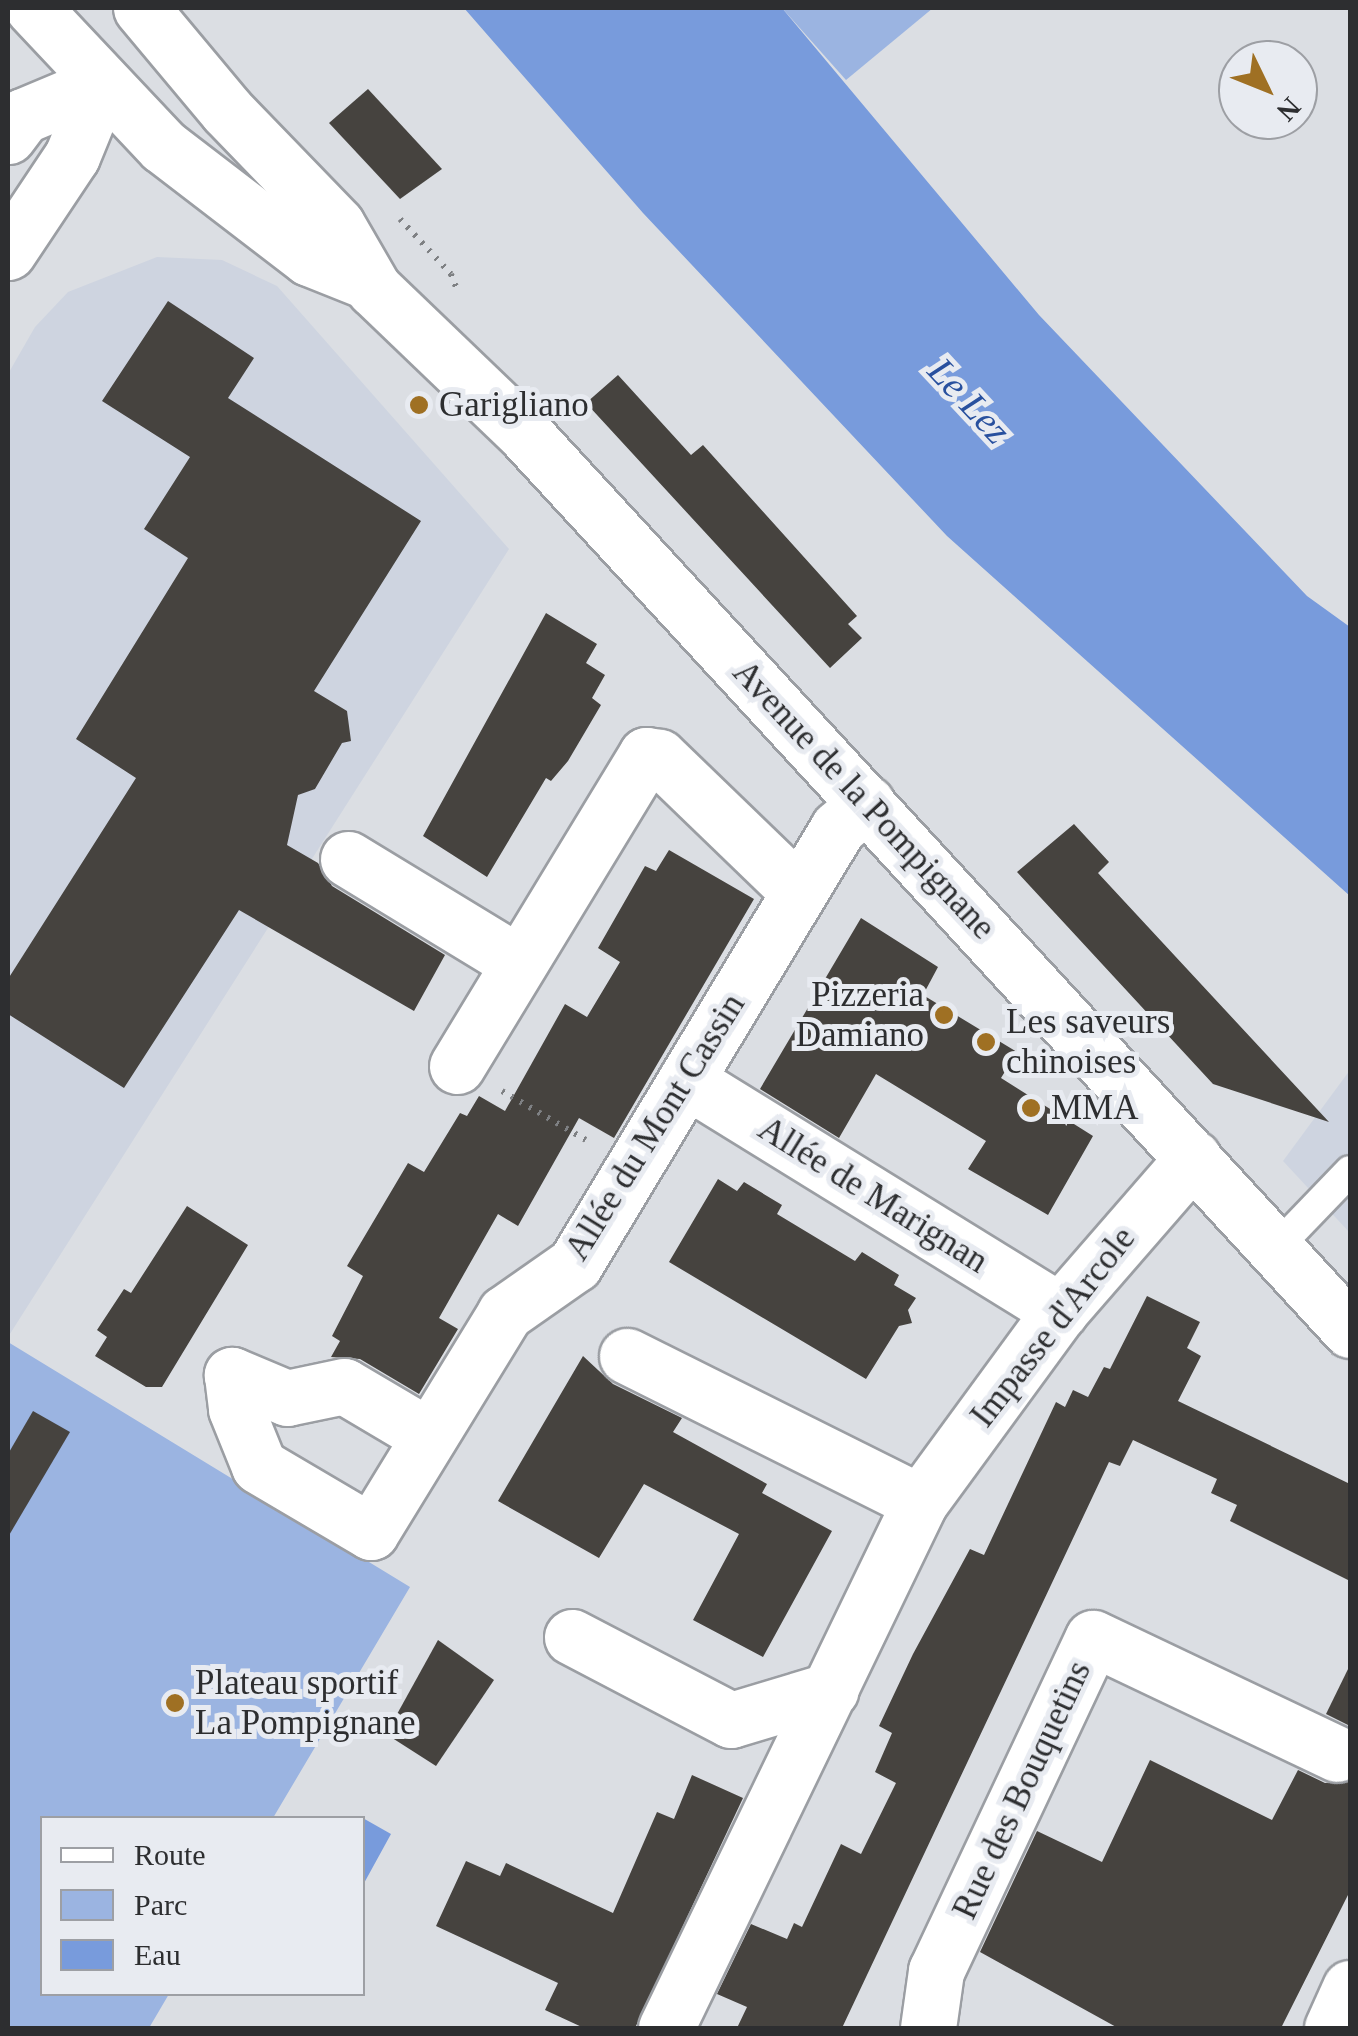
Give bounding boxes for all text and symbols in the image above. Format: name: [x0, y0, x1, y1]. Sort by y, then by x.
north arrow: [1218, 40, 1318, 140]
text: N: [1271, 91, 1307, 127]
water label: Le Lez: [918, 349, 1020, 453]
place label: Garigliano: [439, 384, 589, 426]
marker: Garigliano: [408, 394, 430, 416]
street label: Avenue de la Pompignane: [724, 652, 1004, 948]
place label: Pizzeria Damiano: [796, 974, 924, 1056]
street label: Allée du Mont Cassin: [556, 986, 754, 1268]
place label: Les saveurs chinoises: [1006, 1001, 1170, 1083]
marker: Pizzeria Damiano: [933, 1004, 955, 1026]
marker: Les saveurs chinoises: [975, 1031, 997, 1053]
place label: MMA: [1051, 1087, 1139, 1129]
marker: MMA: [1020, 1097, 1042, 1119]
street label: Allée de Marignan: [751, 1108, 995, 1282]
street label: Impasse d'Arcole: [962, 1219, 1144, 1435]
street label: Rue des Bouquetins: [944, 1654, 1100, 1926]
place label: Plateau sportif La Pompignane: [195, 1662, 416, 1744]
marker: Plateau sportif La Pompignane: [164, 1692, 186, 1714]
legend: [40, 1816, 365, 1996]
text: Route: [134, 1838, 206, 1871]
text: Parc: [134, 1888, 187, 1921]
text: Eau: [134, 1938, 181, 1971]

